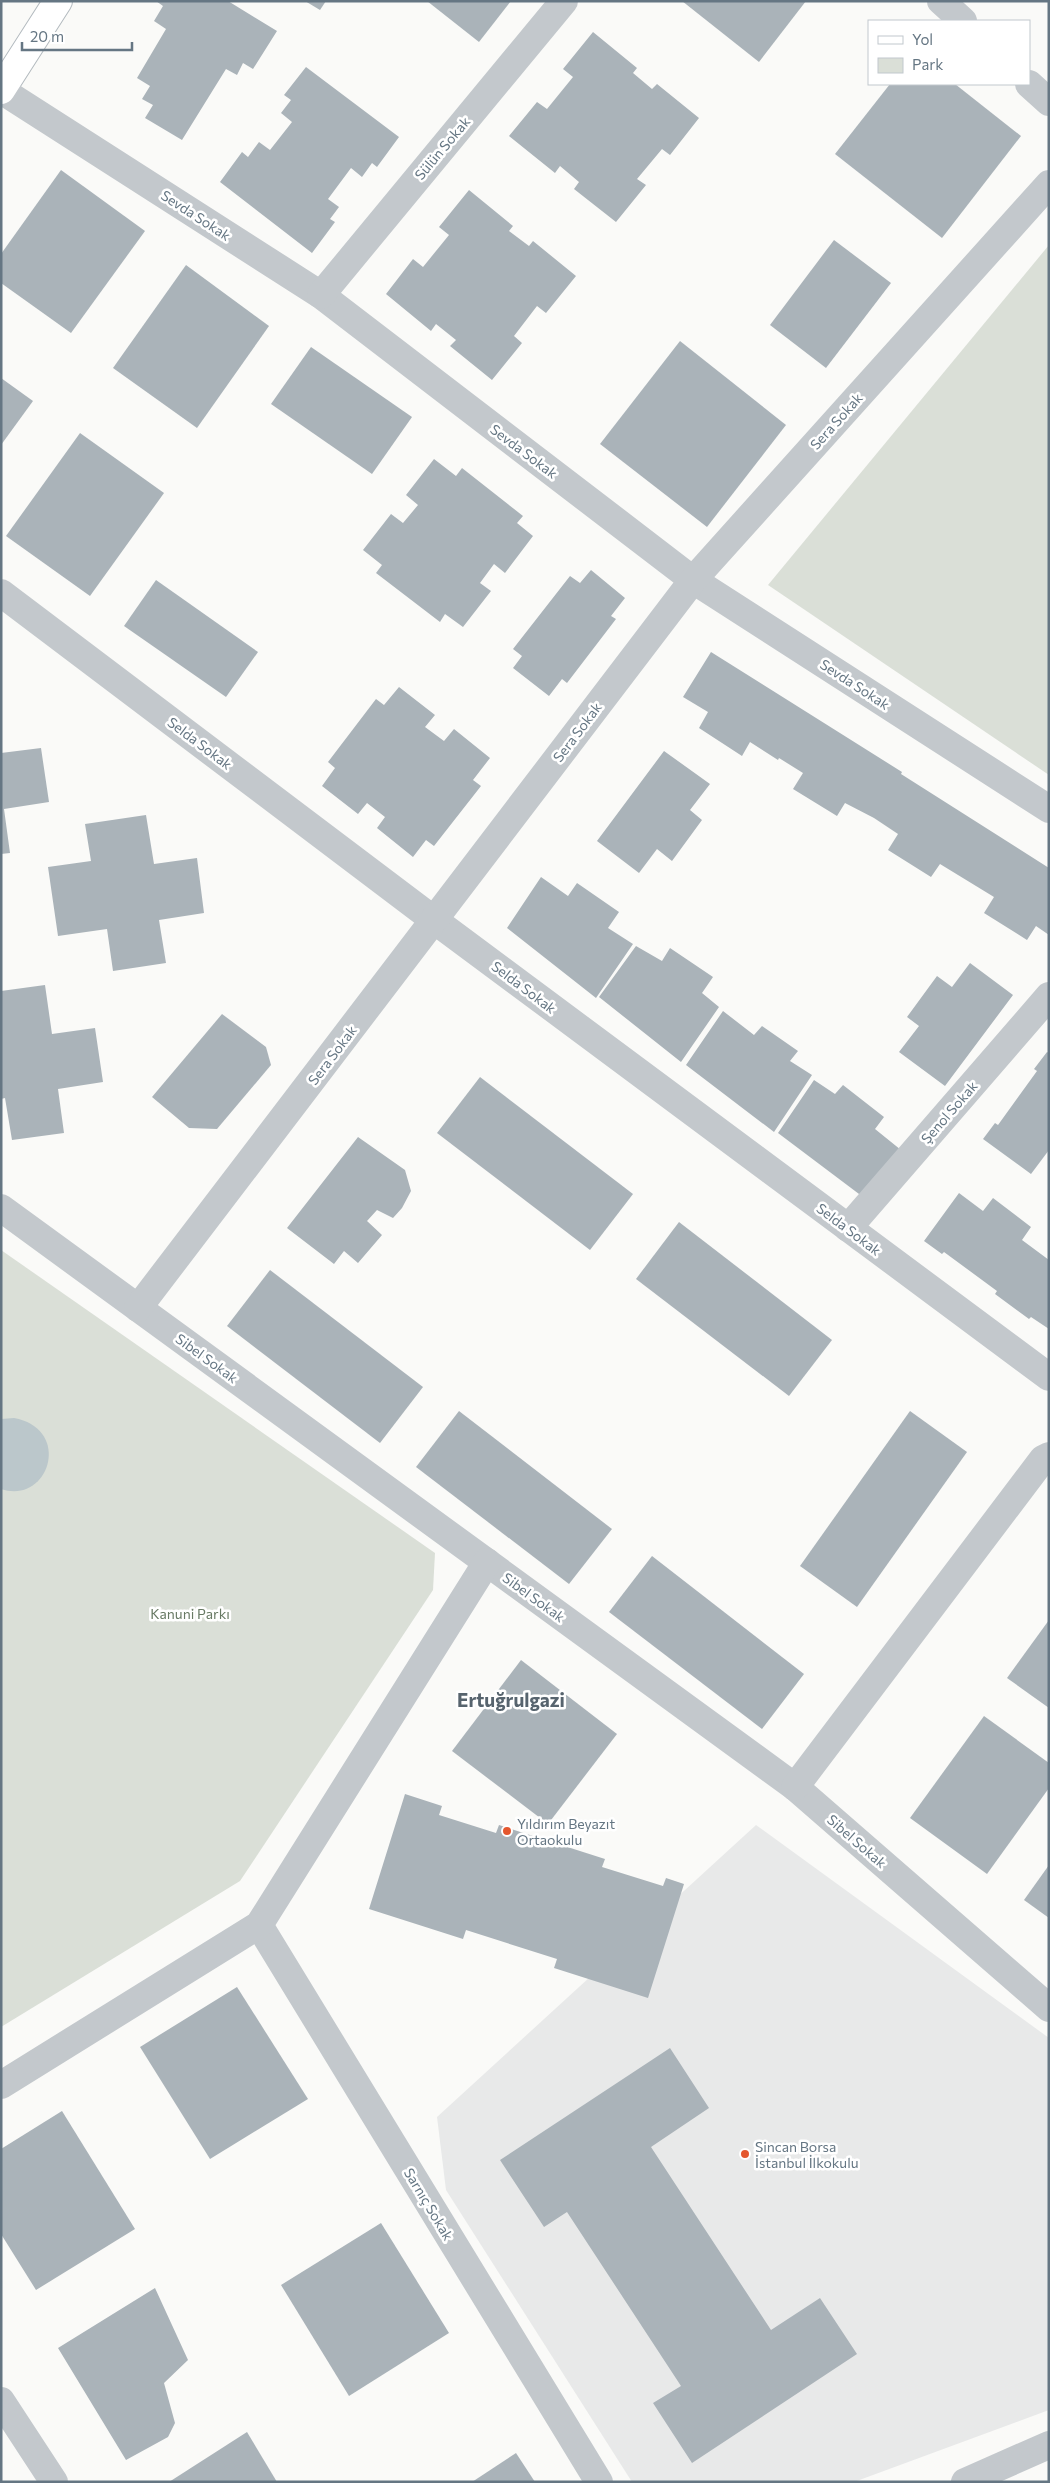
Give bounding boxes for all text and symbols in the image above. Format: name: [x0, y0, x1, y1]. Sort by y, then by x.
scale bar: [22, 20, 132, 52]
legend: [868, 20, 1030, 85]
text: 20 m: [30, 27, 64, 45]
text: Yol: [912, 30, 933, 48]
text: Park: [912, 55, 943, 73]
street label: Sülün Sokak: [411, 113, 474, 183]
street label: Sevda Sokak: [158, 186, 234, 244]
street label: Sera Sokak: [806, 389, 866, 453]
street label: Sevda Sokak: [487, 420, 561, 482]
street label: Sevda Sokak: [817, 655, 893, 713]
street label: Sera Sokak: [549, 699, 605, 765]
street label: Selda Sokak: [164, 713, 236, 773]
street label: Selda Sokak: [488, 957, 560, 1017]
street label: Sera Sokak: [304, 1022, 360, 1088]
street label: Şenol Sokak: [917, 1077, 981, 1147]
street label: Selda Sokak: [813, 1199, 885, 1259]
street label: Sibel Sokak: [173, 1330, 242, 1387]
street label: Sibel Sokak: [500, 1569, 569, 1626]
park label: Kanuni Parkı: [150, 1605, 230, 1622]
district label: Ertuğrulgazi: [457, 1688, 565, 1711]
street label: Sibel Sokak: [824, 1811, 890, 1872]
place label: Yıldırım Beyazıt Ortaokulu: [517, 1815, 615, 1848]
marker: Yıldırım Beyazıt Ortaokulu: [501, 1825, 513, 1837]
place label: Sincan Borsa İstanbul İlkokulu: [755, 2138, 859, 2171]
marker: Sincan Borsa İstanbul İlkokulu: [739, 2148, 751, 2160]
street label: Sarnıç Sokak: [401, 2165, 457, 2244]

